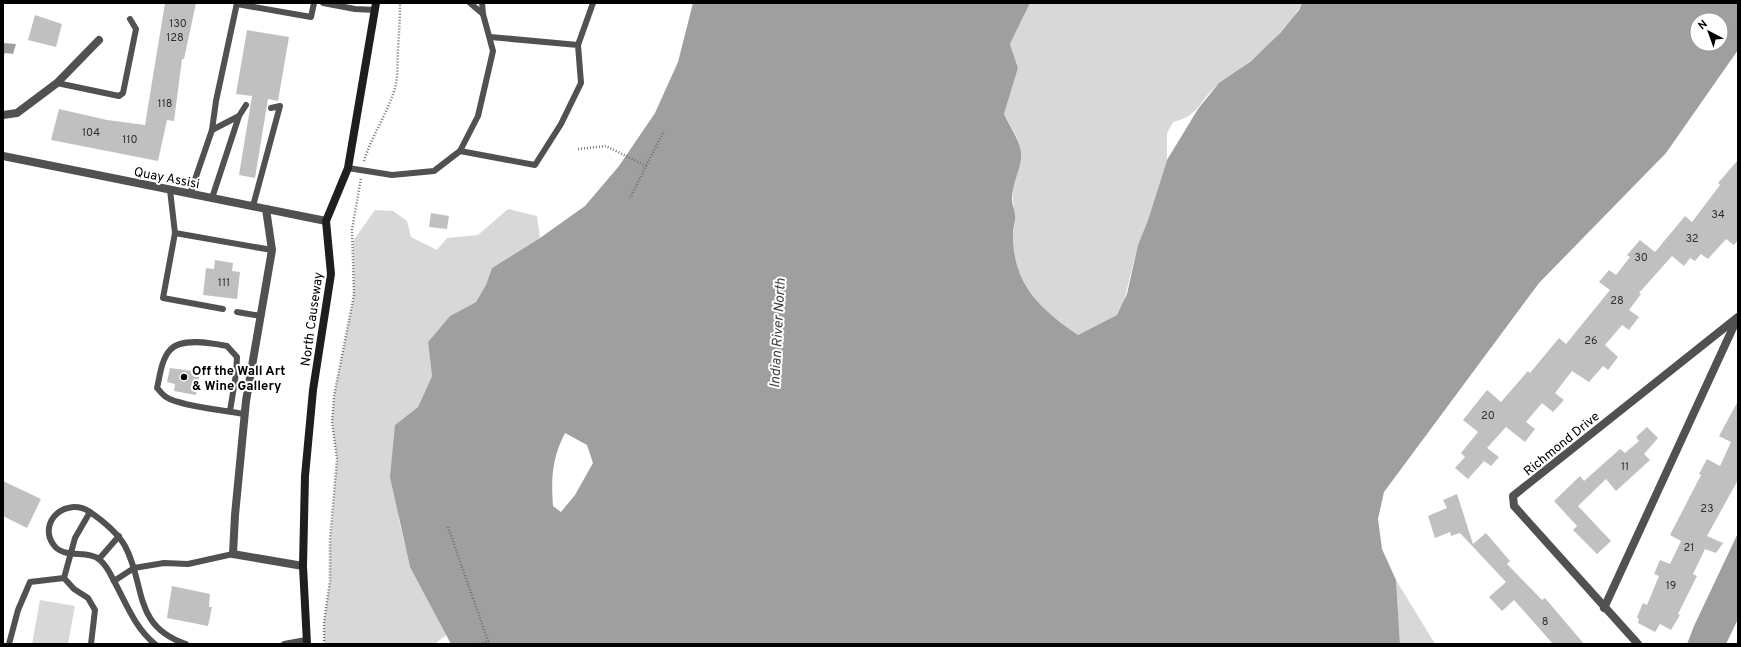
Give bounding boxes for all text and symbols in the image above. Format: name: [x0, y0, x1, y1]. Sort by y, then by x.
north arrow: [1689, 12, 1729, 52]
house number: 130: [169, 17, 187, 31]
text: N: [1696, 17, 1711, 33]
house number: 128: [166, 31, 184, 45]
house number: 118: [158, 97, 172, 111]
house number: 104: [82, 126, 100, 140]
house number: 110: [122, 133, 138, 147]
street label: Quay Assisi: [132, 165, 201, 193]
house number: 34: [1711, 208, 1725, 222]
house number: 32: [1685, 232, 1699, 246]
house number: 30: [1634, 251, 1648, 265]
street label: North Causeway: [298, 271, 328, 367]
house number: 111: [218, 276, 230, 290]
water label: Indian River North: [767, 277, 790, 389]
house number: 28: [1610, 294, 1624, 308]
house number: 26: [1584, 334, 1598, 348]
place label: Off the Wall Art & Wine Gallery: [192, 364, 285, 395]
marker: Off the Wall Art & Wine Gallery: [179, 372, 189, 382]
house number: 20: [1481, 409, 1495, 423]
street label: Richmond Drive: [1521, 409, 1603, 480]
house number: 11: [1621, 460, 1629, 474]
house number: 23: [1700, 502, 1714, 516]
house number: 21: [1684, 541, 1694, 555]
house number: 19: [1666, 579, 1676, 593]
house number: 8: [1542, 615, 1548, 629]

